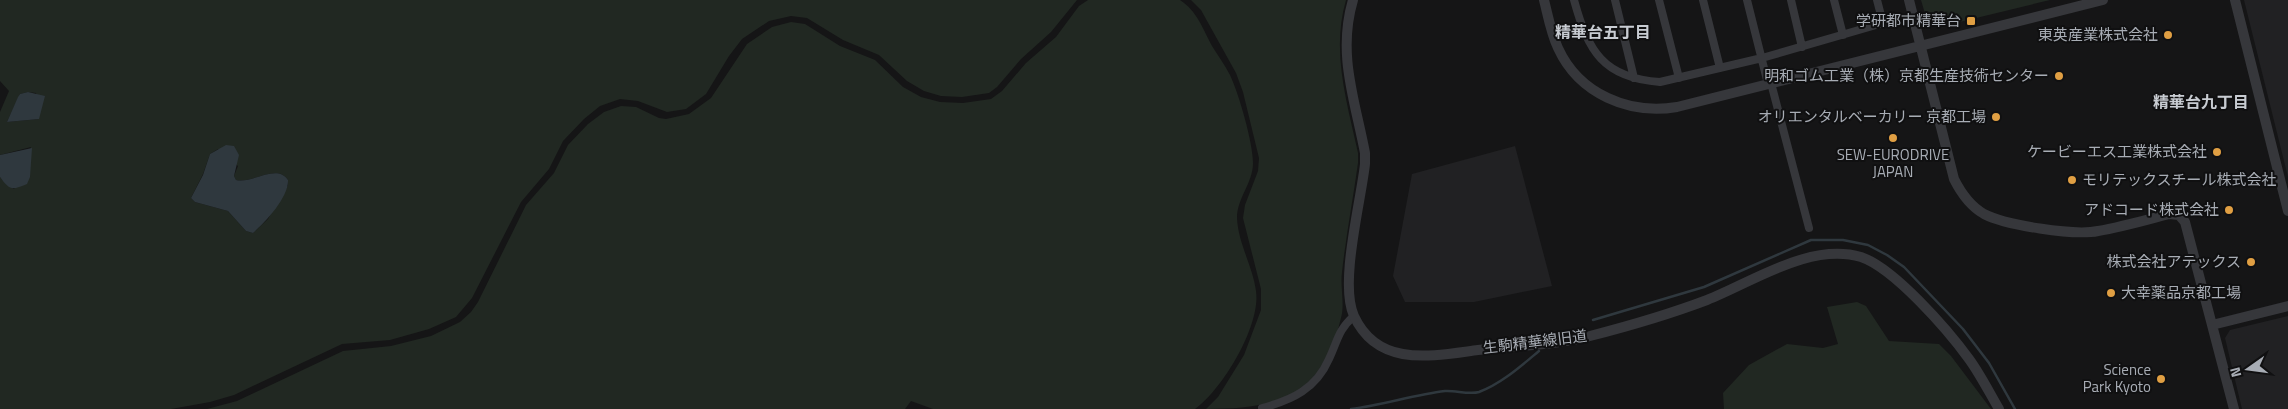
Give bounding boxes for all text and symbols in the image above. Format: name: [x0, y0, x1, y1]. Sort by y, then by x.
place label: 学研都市精華台: [1856, 9, 1961, 32]
marker: 学研都市精華台: [1965, 15, 1977, 27]
district label: 精華台五丁目: [1555, 20, 1651, 44]
place label: 東英産業株式会社: [2038, 23, 2158, 46]
marker: 東英産業株式会社: [2162, 29, 2174, 41]
place label: 明和ゴム工業（株）京都生産技術センター: [1764, 64, 2049, 87]
marker: 明和ゴム工業（株）京都生産技術センター: [2053, 70, 2065, 82]
district label: 精華台九丁目: [2153, 90, 2249, 114]
place label: オリエンタルベーカリー 京都工場: [1758, 105, 1986, 128]
marker: オリエンタルベーカリー 京都工場: [1990, 111, 2002, 123]
marker: SEW-EURODRIVE JAPAN: [1887, 132, 1899, 144]
place label: ケービーエス工業株式会社: [2027, 140, 2207, 163]
place label: SEW-EURODRIVE JAPAN: [1837, 143, 1949, 183]
marker: ケービーエス工業株式会社: [2211, 146, 2223, 158]
place label: モリテックスチール株式会社: [2082, 168, 2277, 191]
marker: モリテックスチール株式会社: [2066, 174, 2078, 186]
place label: アドコード株式会社: [2084, 198, 2219, 221]
marker: アドコード株式会社: [2223, 204, 2235, 216]
place label: 株式会社アテックス: [2106, 250, 2241, 273]
marker: 株式会社アテックス: [2245, 256, 2257, 268]
place label: 大幸薬品京都工場: [2121, 281, 2241, 304]
marker: 大幸薬品京都工場: [2105, 287, 2117, 299]
street label: 生駒精華線旧道: [1481, 324, 1588, 359]
north arrow: [2223, 344, 2273, 394]
place label: Science Park Kyoto: [2083, 358, 2151, 398]
text: N: [2224, 365, 2246, 380]
marker: Science Park Kyoto: [2155, 373, 2167, 385]

